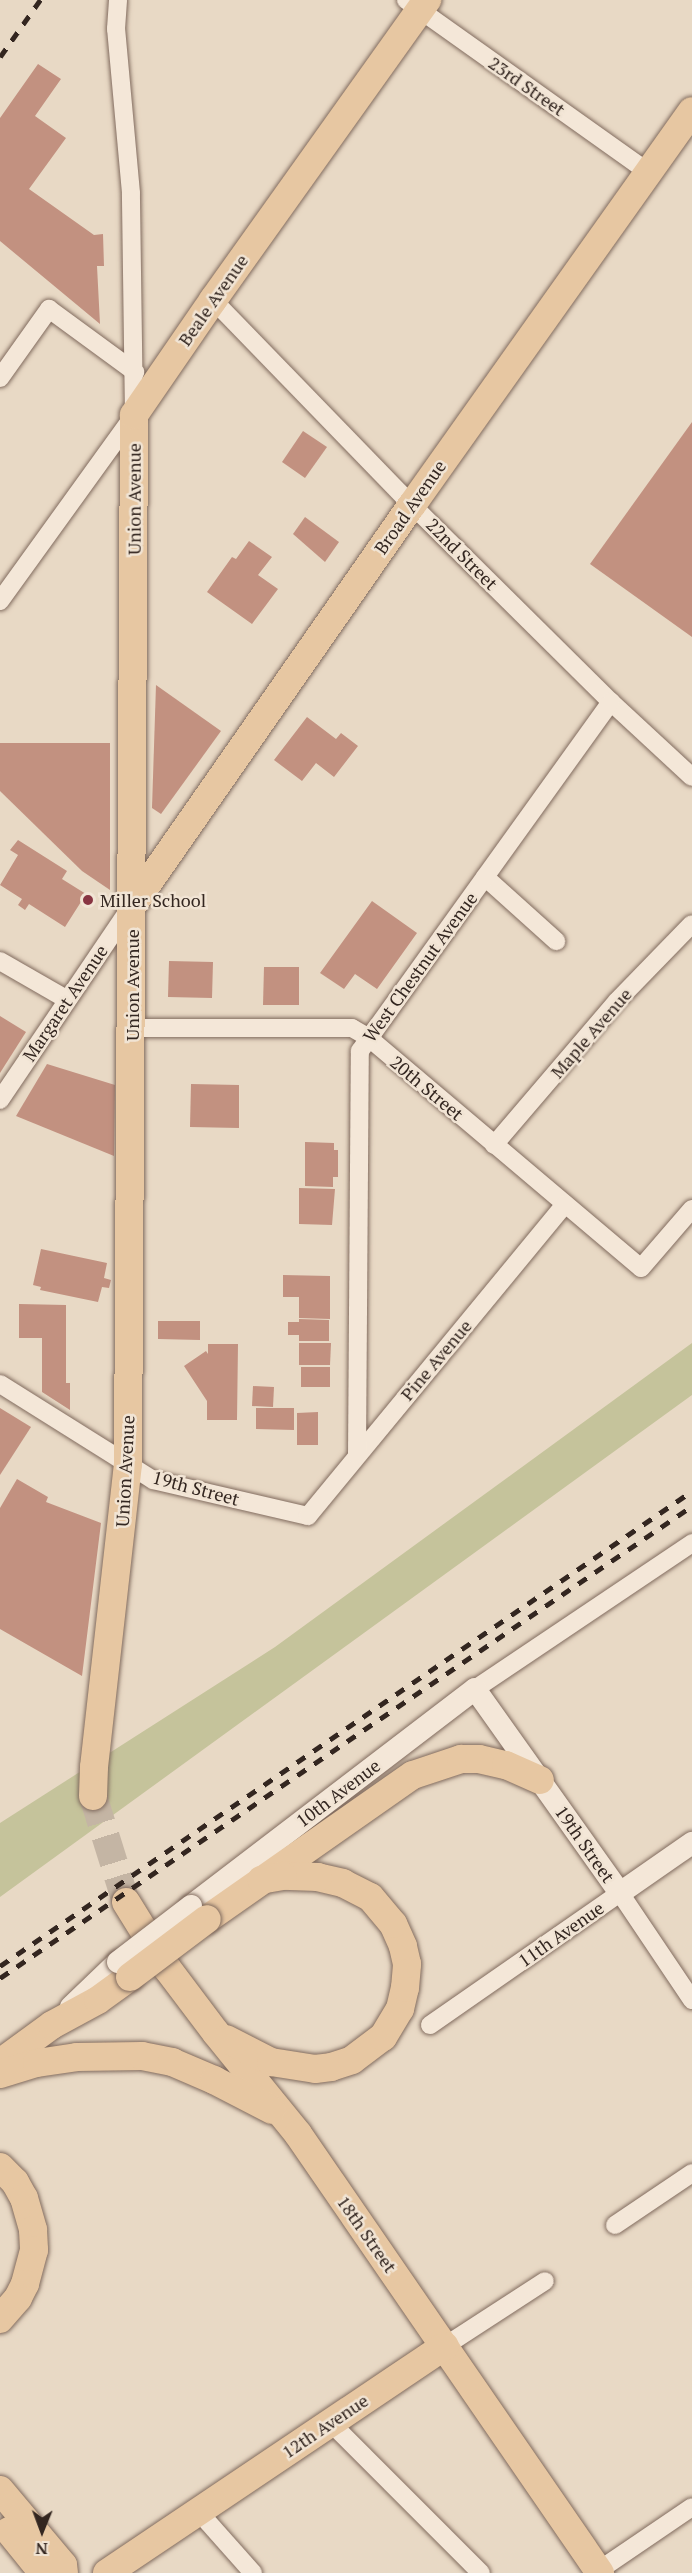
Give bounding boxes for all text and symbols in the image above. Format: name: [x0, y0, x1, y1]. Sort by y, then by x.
street label: 23rd Street: [485, 52, 569, 120]
street label: Beale Avenue: [173, 250, 253, 350]
street label: Union Avenue: [123, 443, 145, 555]
street label: Broad Avenue: [370, 456, 450, 558]
street label: 22nd Street: [422, 514, 502, 594]
street label: West Chestnut Avenue: [358, 888, 482, 1046]
place label: Miller School: [100, 889, 206, 911]
marker: Miller School: [81, 893, 95, 907]
street label: Union Avenue: [121, 929, 143, 1041]
street label: Margaret Avenue: [18, 941, 112, 1065]
street label: Maple Avenue: [546, 983, 636, 1083]
street label: 20th Street: [386, 1051, 468, 1125]
street label: Pine Avenue: [396, 1315, 476, 1405]
street label: Union Avenue: [111, 1414, 139, 1528]
street label: 19th Street: [150, 1466, 242, 1510]
street label: 10th Avenue: [292, 1754, 384, 1832]
street label: 19th Street: [551, 1801, 619, 1887]
street label: 11th Avenue: [514, 1897, 608, 1971]
street label: 18th Street: [333, 2191, 401, 2277]
street label: 12th Avenue: [278, 2389, 372, 2463]
north arrow: [12, 2501, 72, 2561]
text: N: [35, 2538, 48, 2560]

